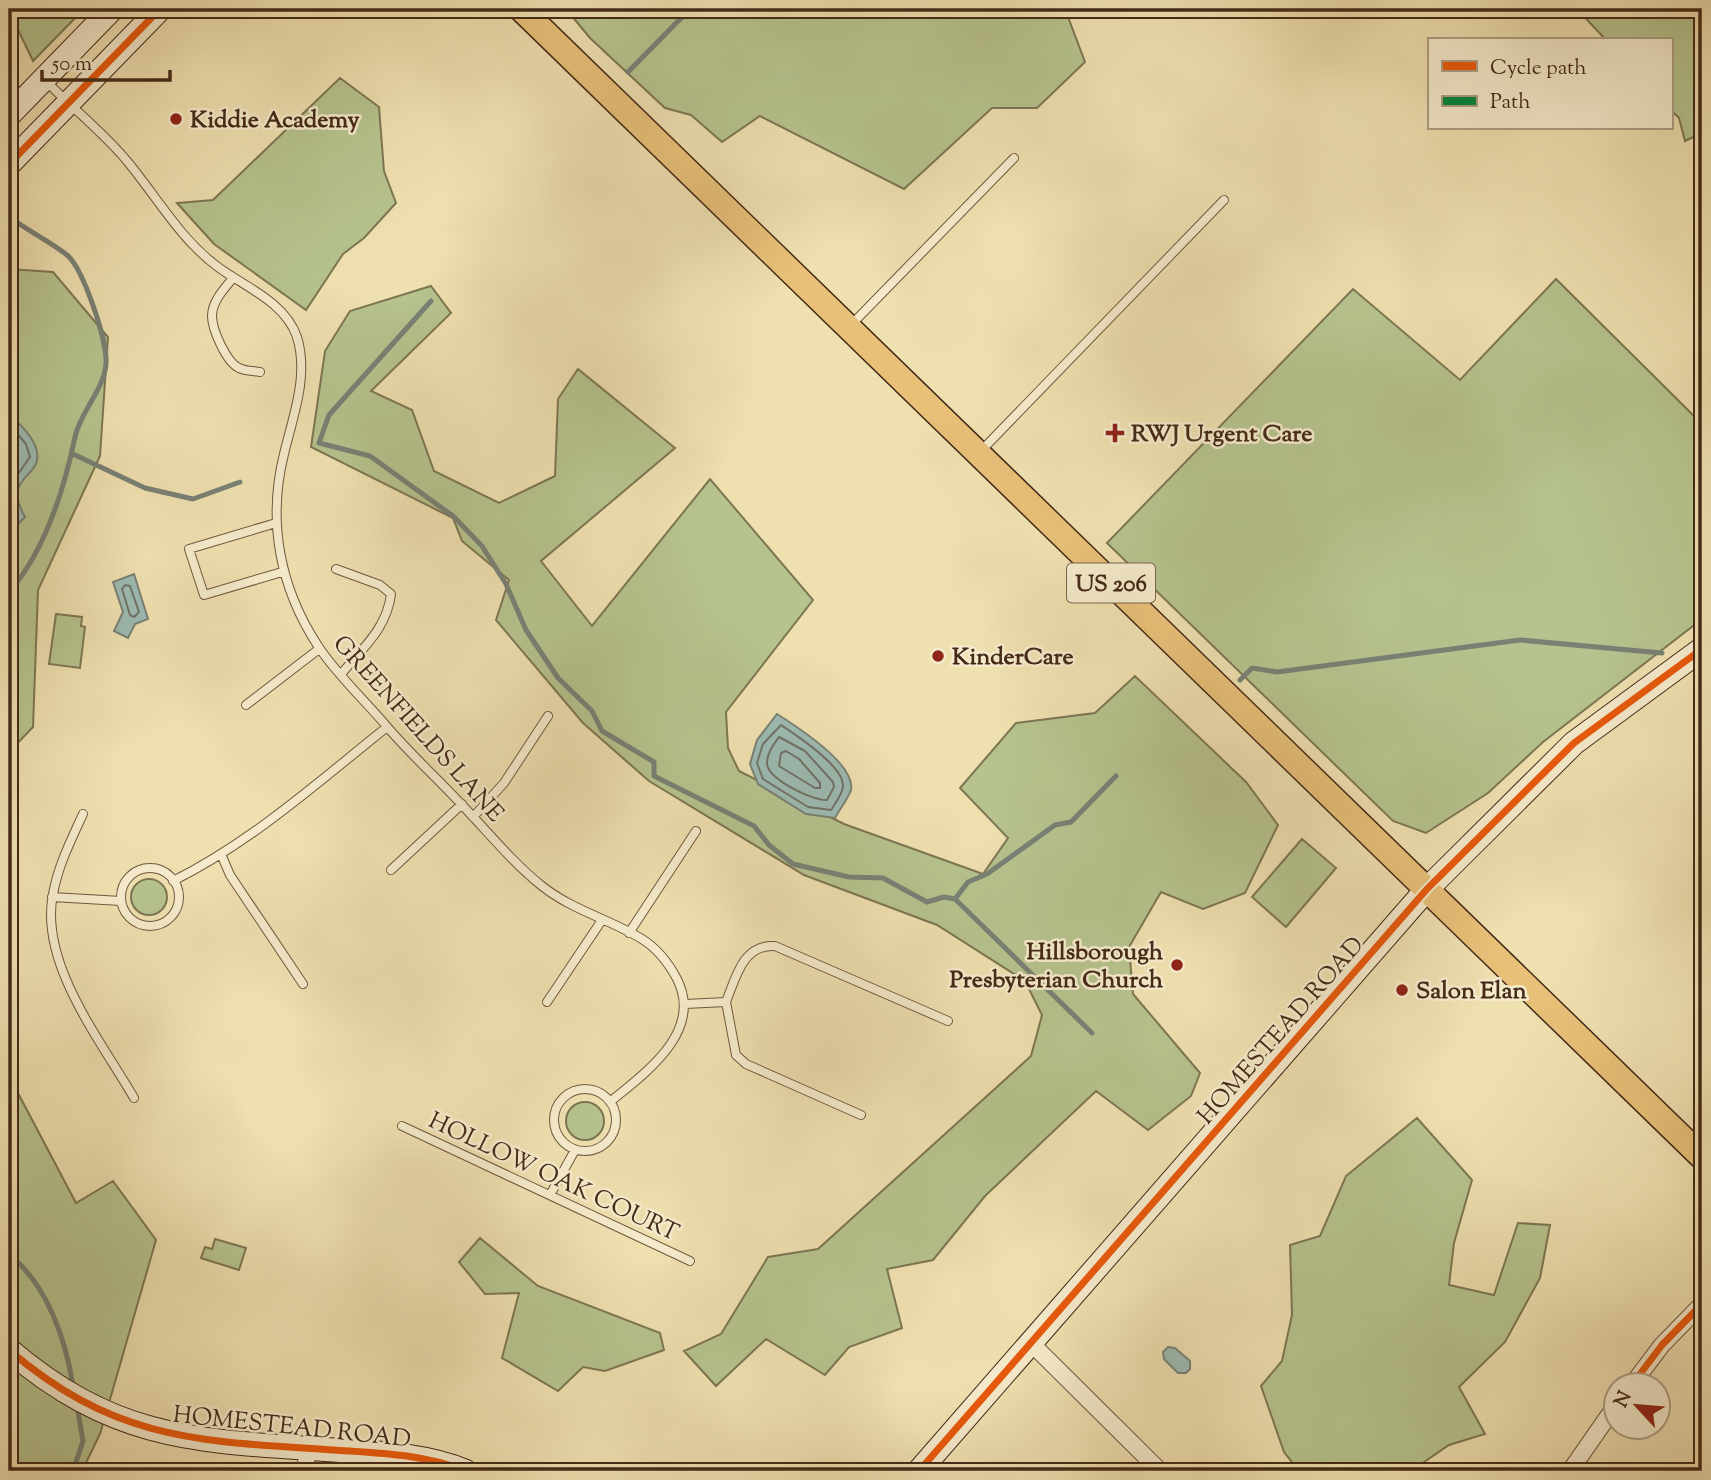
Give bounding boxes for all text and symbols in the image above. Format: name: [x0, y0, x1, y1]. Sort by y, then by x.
scale bar: [42, 38, 170, 82]
legend: [1428, 38, 1672, 130]
text: 50 m: [51, 50, 92, 80]
text: Cycle path: [1490, 54, 1587, 84]
text: Path: [1490, 88, 1531, 118]
place label: Kiddie Academy: [190, 104, 359, 138]
marker: Kiddie Academy: [168, 111, 184, 127]
place label: RWJ Urgent Care: [1131, 418, 1313, 452]
marker: RWJ Urgent Care: [1105, 423, 1125, 443]
road number: US 206: [1067, 564, 1155, 603]
street label: GREENFIELDS LANE: [324, 628, 511, 831]
place label: KinderCare: [952, 641, 1074, 675]
marker: KinderCare: [930, 648, 946, 664]
street label: HOMESTEAD ROAD: [1190, 930, 1373, 1133]
place label: Hillsborough Presbyterian Church: [950, 936, 1164, 998]
marker: Hillsborough Presbyterian Church: [1169, 957, 1185, 973]
place label: Salon Elan: [1416, 975, 1528, 1009]
marker: Salon Elan: [1394, 982, 1410, 998]
street label: HOLLOW OAK COURT: [422, 1105, 684, 1251]
north arrow: [1602, 1372, 1672, 1442]
text: N: [1609, 1387, 1639, 1412]
street label: HOMESTEAD ROAD: [171, 1399, 413, 1457]

